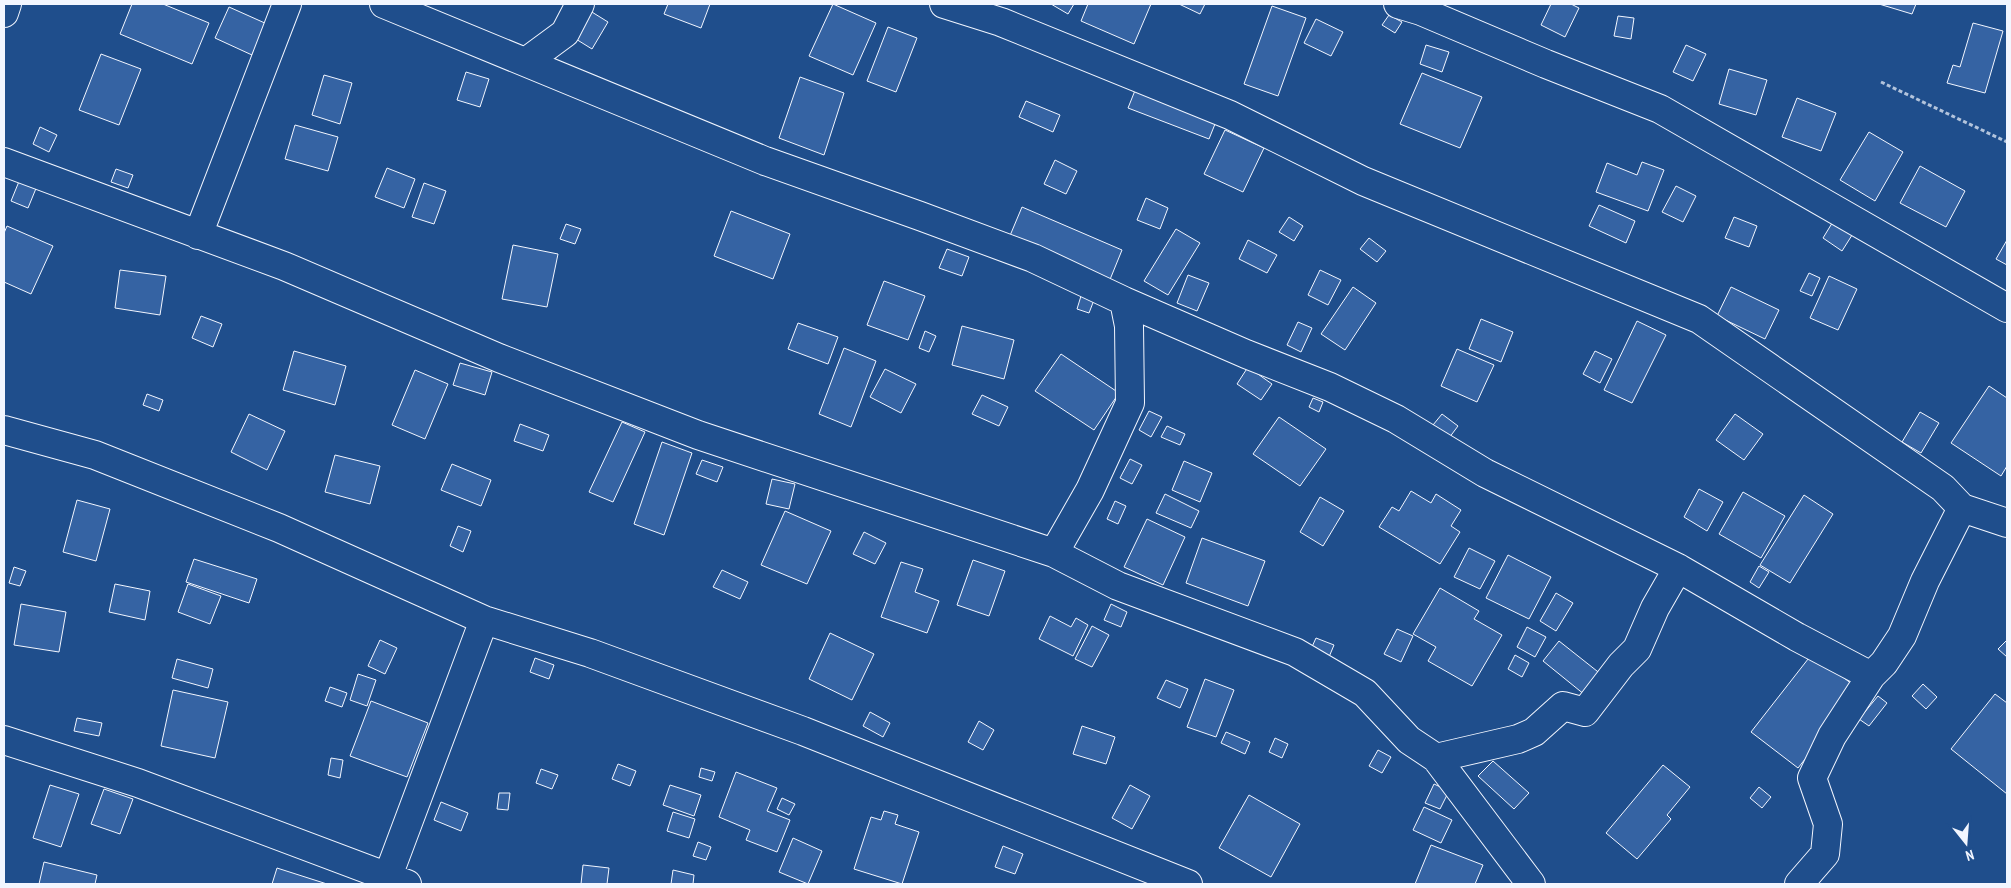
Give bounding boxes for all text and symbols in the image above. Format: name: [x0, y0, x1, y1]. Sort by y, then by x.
north arrow: [1941, 818, 1991, 868]
text: N: [1964, 846, 1976, 865]

